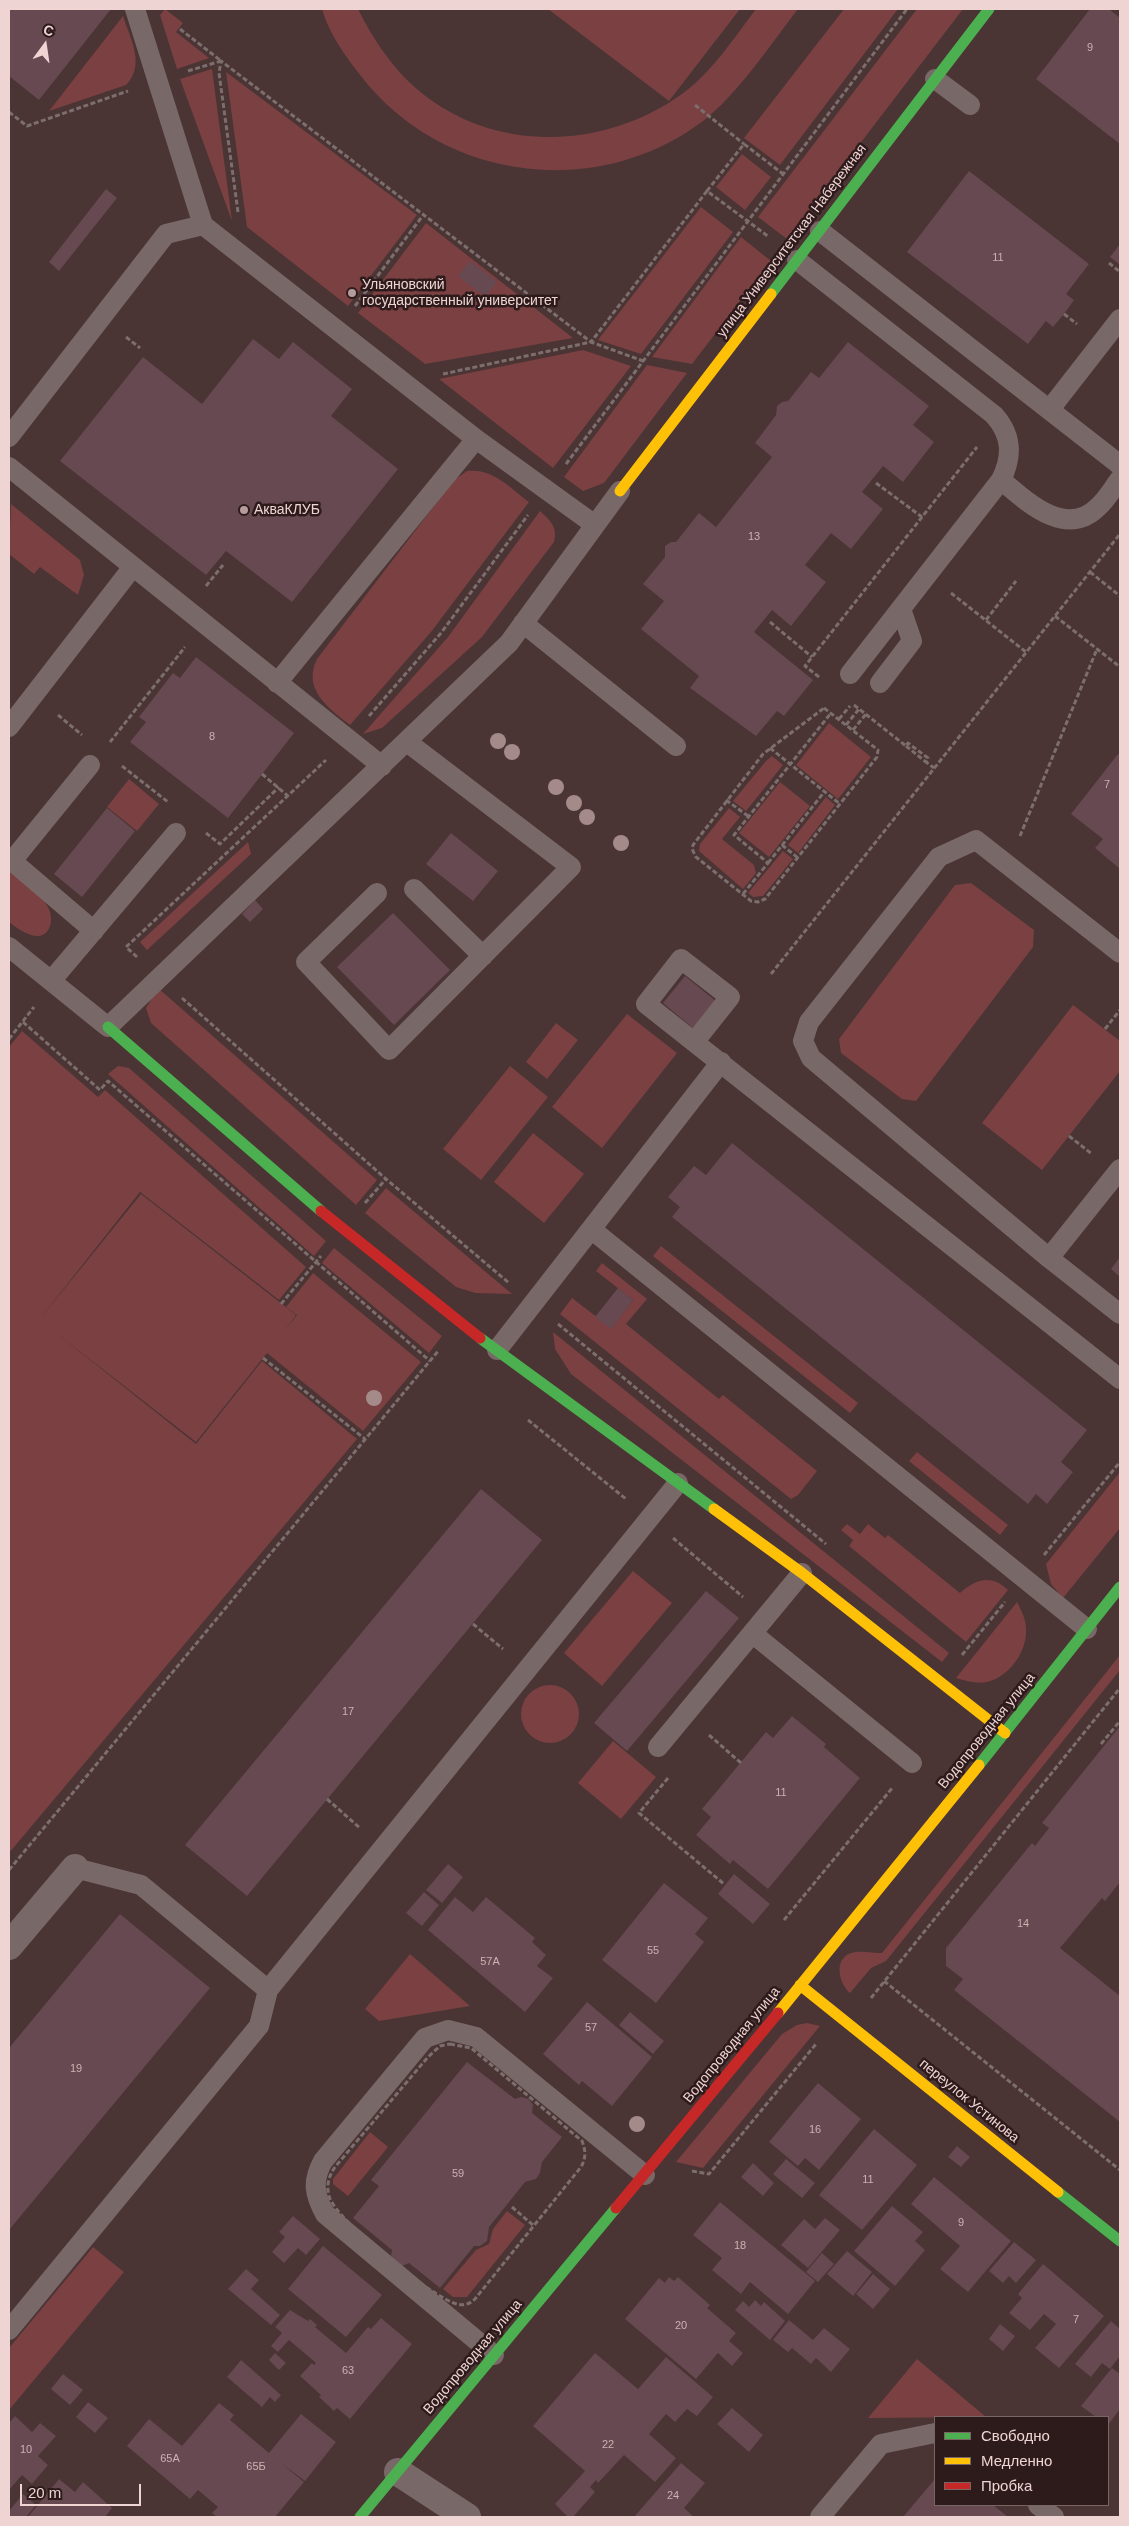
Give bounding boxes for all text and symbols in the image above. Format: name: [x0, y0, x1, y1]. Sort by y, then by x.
north arrow: [20, 20, 70, 70]
text: С: [42, 21, 55, 39]
house number: 9: [1087, 41, 1093, 55]
street label: улица Университетская Набережная: [714, 141, 870, 341]
house number: 11: [992, 251, 1004, 265]
place label: Ульяновский государственный университет: [362, 277, 558, 310]
marker: Ульяновский государственный университет: [346, 287, 358, 299]
place label: АкваКЛУБ: [254, 502, 320, 518]
marker: АкваКЛУБ: [238, 504, 250, 516]
house number: 13: [748, 530, 760, 544]
house number: 8: [209, 730, 215, 744]
house number: 7: [1104, 778, 1110, 792]
street label: Водопроводная улица: [935, 1670, 1039, 1792]
house number: 17: [342, 1705, 354, 1719]
house number: 11: [775, 1786, 787, 1800]
house number: 14: [1017, 1917, 1029, 1931]
house number: 55: [647, 1944, 659, 1958]
house number: 57А: [480, 1955, 500, 1969]
street label: Водопроводная улица: [680, 1984, 784, 2106]
house number: 57: [585, 2021, 597, 2035]
street label: переулок Устинова: [916, 2056, 1022, 2146]
house number: 19: [70, 2062, 82, 2076]
house number: 16: [809, 2123, 821, 2137]
house number: 59: [452, 2167, 464, 2181]
house number: 11: [862, 2173, 874, 2187]
house number: 9: [958, 2216, 964, 2230]
house number: 18: [734, 2239, 746, 2253]
street label: Водопроводная улица: [420, 2296, 526, 2418]
house number: 7: [1073, 2313, 1079, 2327]
house number: 20: [675, 2319, 687, 2333]
house number: 63: [342, 2364, 354, 2378]
legend: [934, 2416, 1109, 2506]
text: Свободно: [981, 2427, 1050, 2444]
house number: 22: [602, 2438, 614, 2452]
house number: 10: [20, 2443, 32, 2457]
house number: 65А: [160, 2452, 180, 2466]
text: Медленно: [981, 2452, 1052, 2469]
house number: 65Б: [246, 2460, 266, 2474]
scale bar: [22, 2474, 144, 2506]
text: Пробка: [981, 2477, 1032, 2494]
text: 20 m: [28, 2484, 61, 2501]
house number: 24: [667, 2489, 679, 2503]

